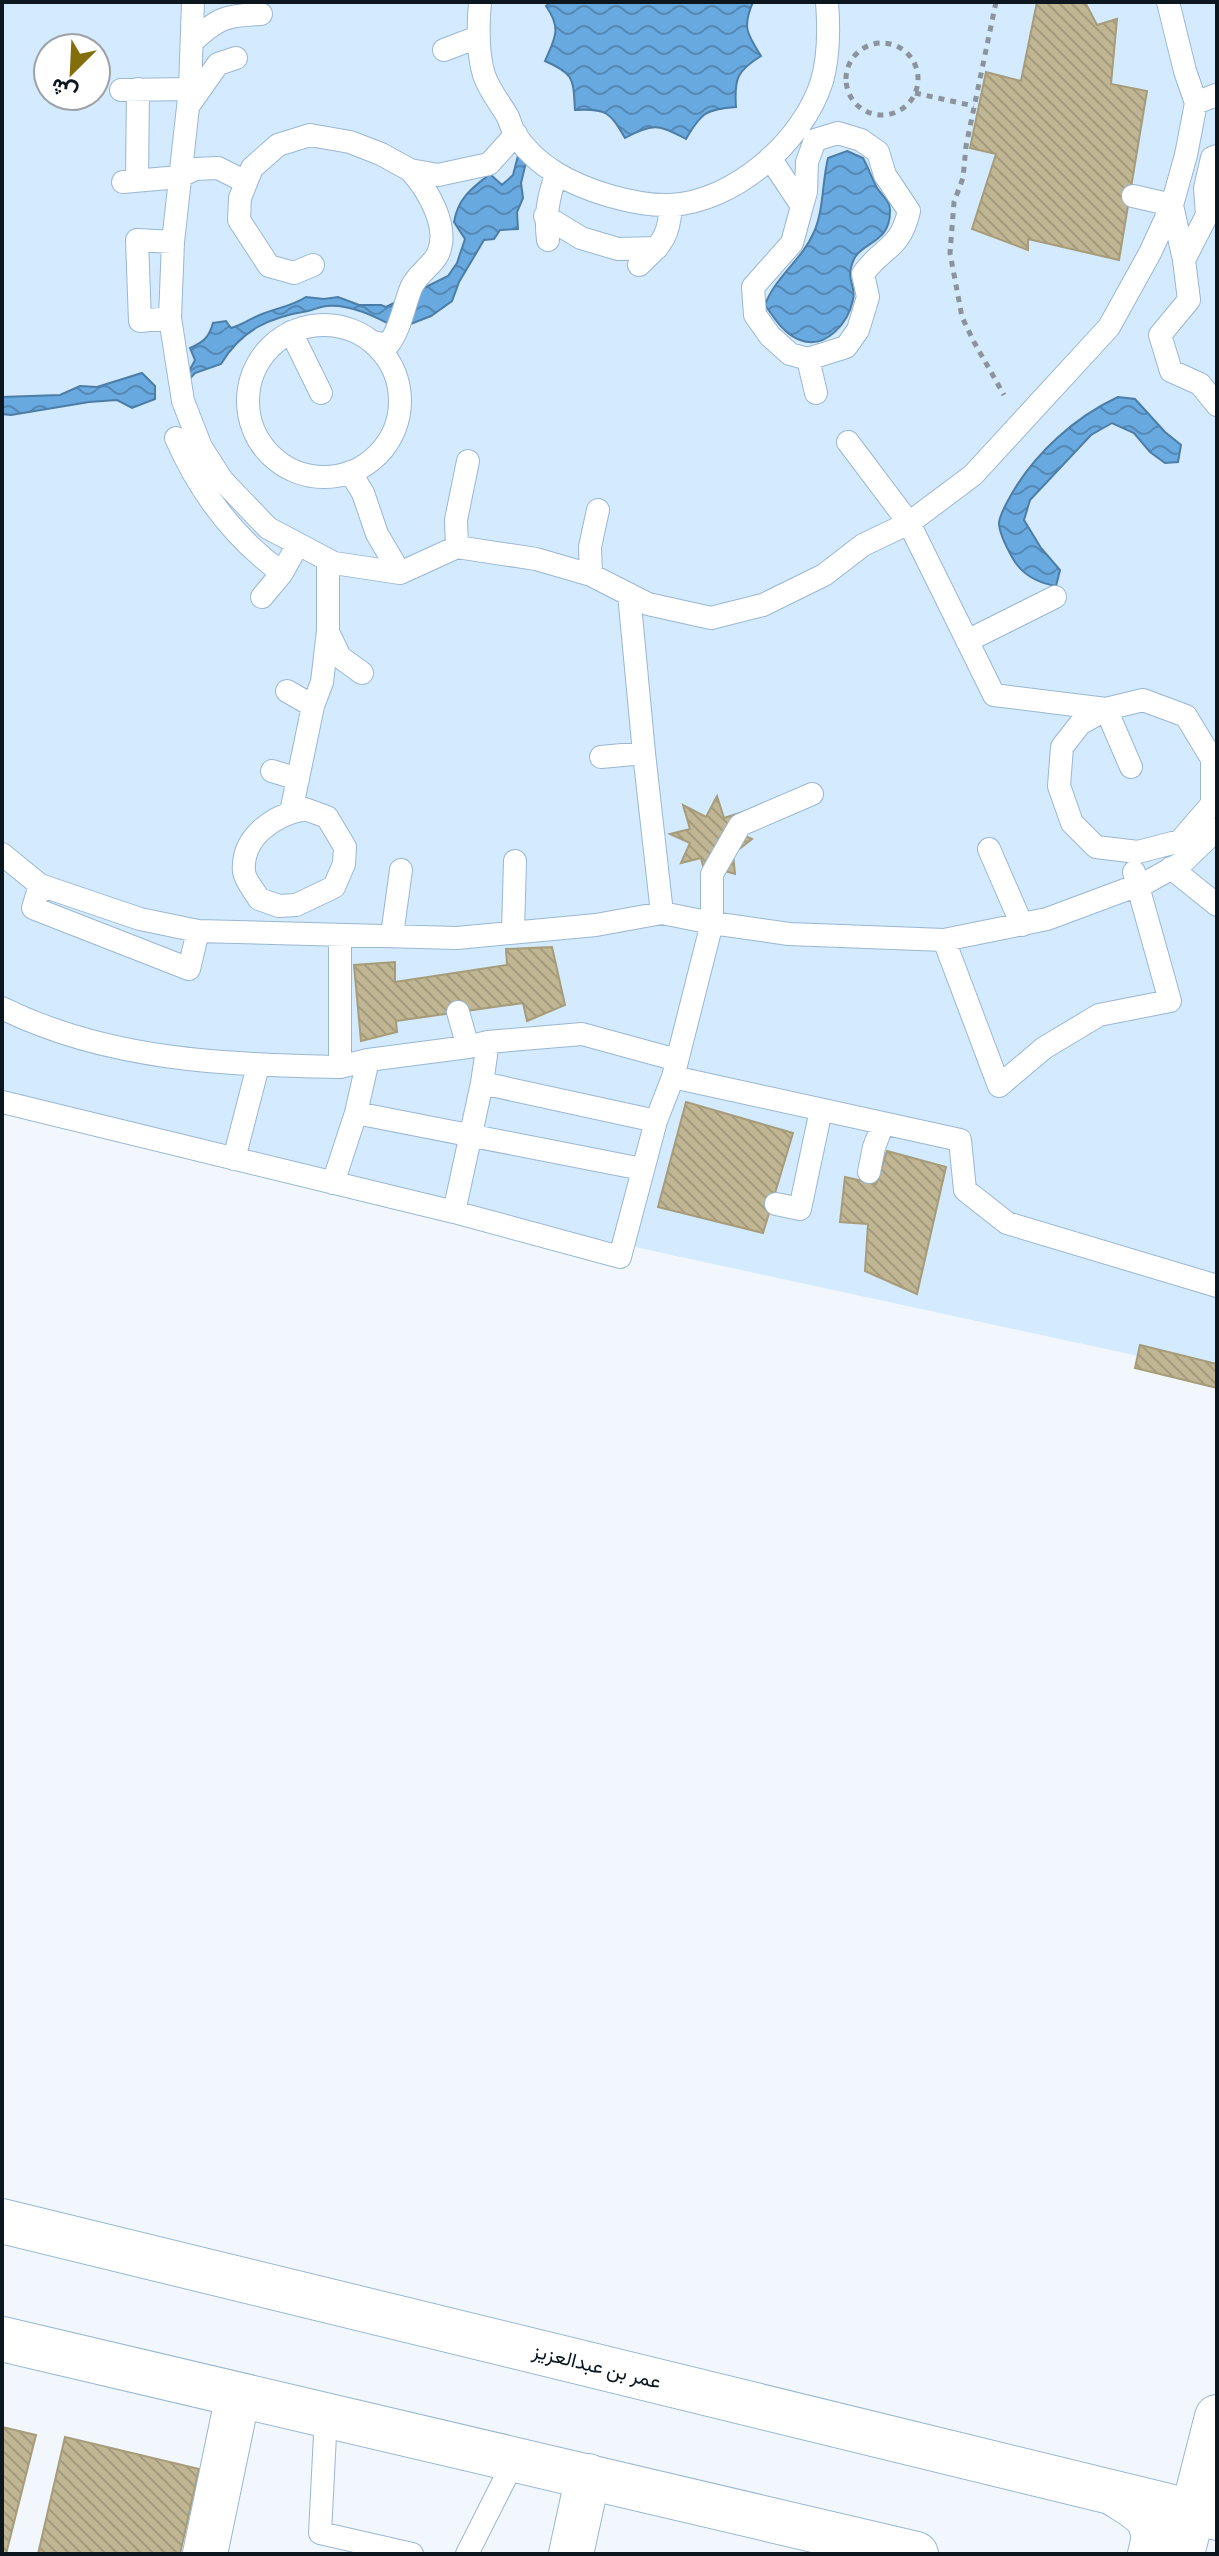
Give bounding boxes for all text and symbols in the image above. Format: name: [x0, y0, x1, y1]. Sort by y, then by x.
north arrow: [32, 32, 112, 112]
text: ش: [47, 72, 82, 107]
street label: عمر بن عبدالعزيز: [529, 2338, 664, 2394]

